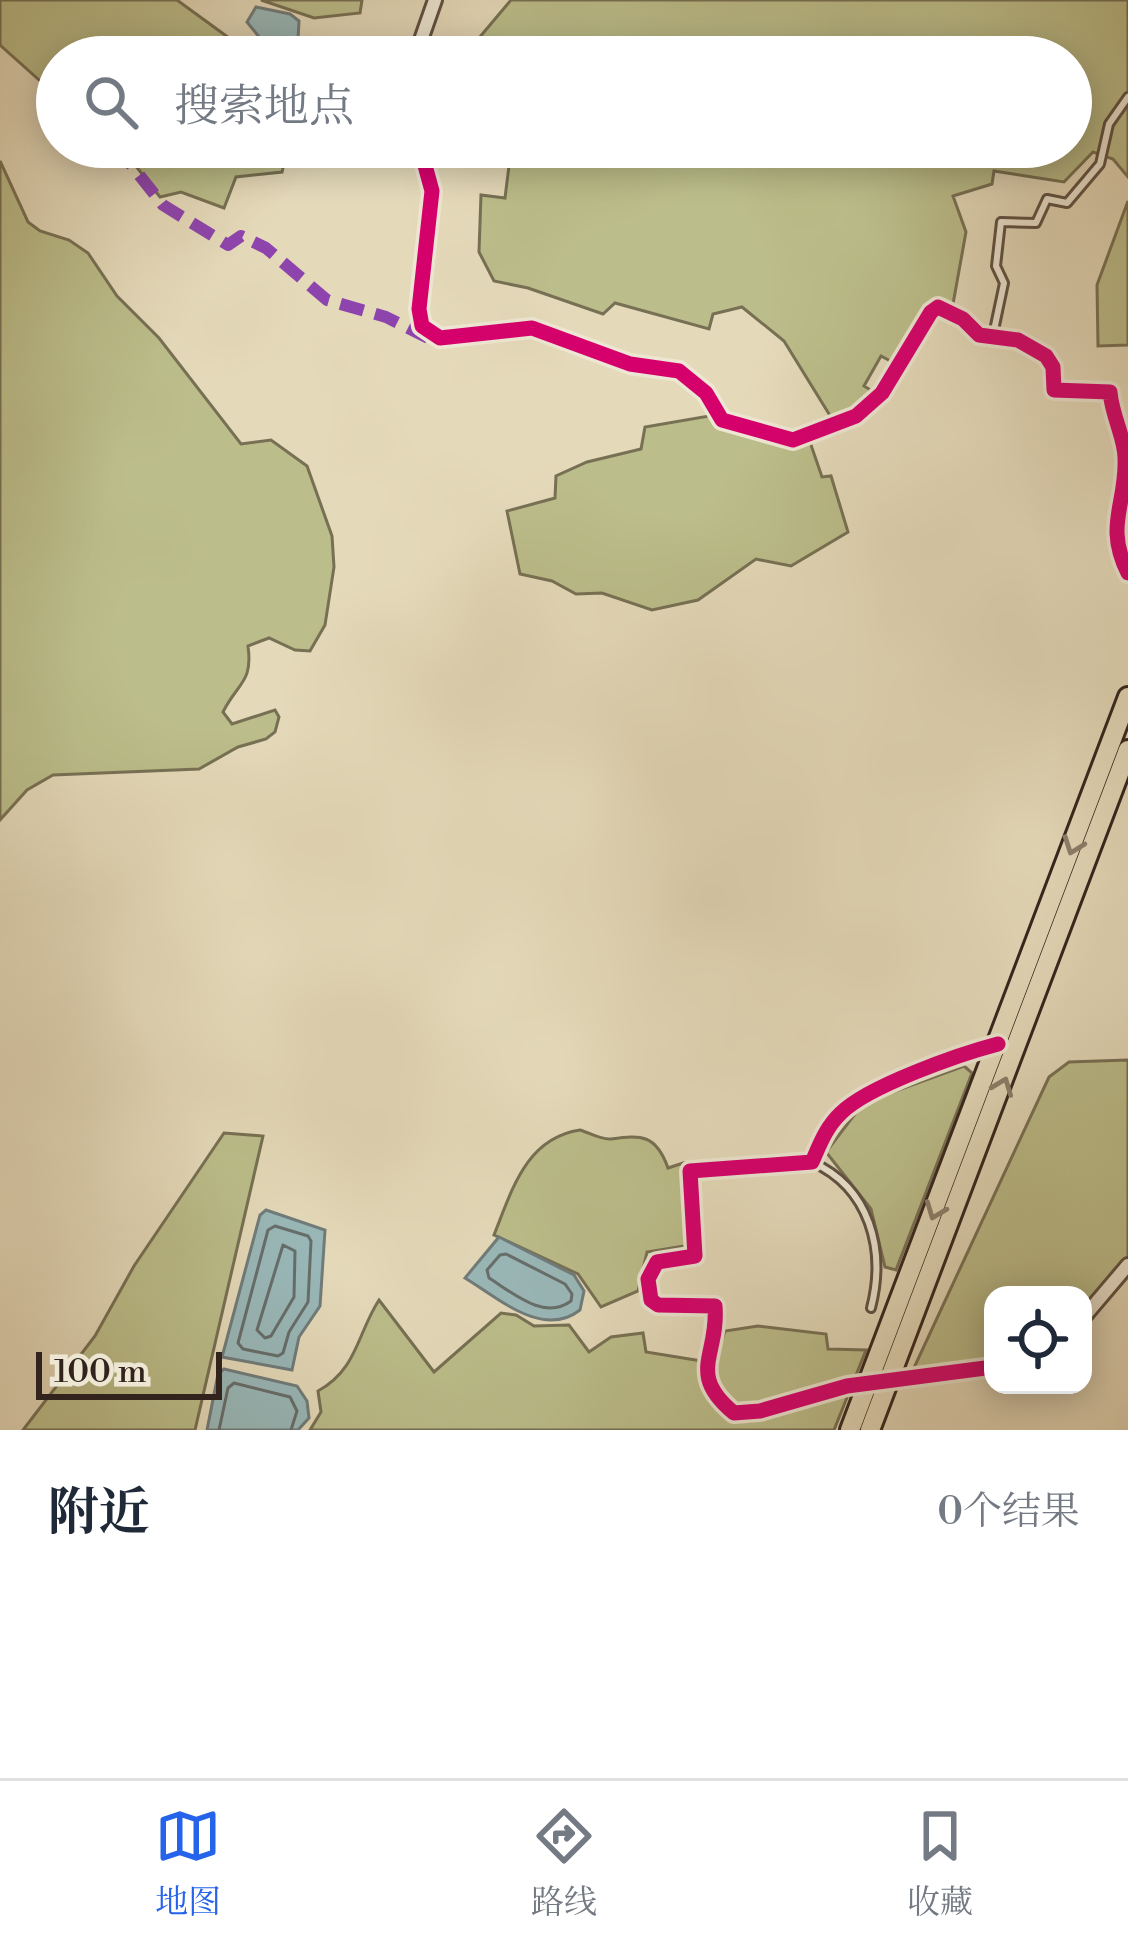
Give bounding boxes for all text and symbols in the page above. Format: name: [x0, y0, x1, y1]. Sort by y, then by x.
search box: [36, 36, 1092, 168]
icon: search: [78, 69, 144, 135]
text: 搜索地点: [174, 79, 354, 136]
one-way arrow: [1063, 834, 1087, 855]
one-way arrow: [988, 1076, 1013, 1097]
one-way arrow: [925, 1199, 950, 1220]
map controls: [984, 1286, 1092, 1394]
button: locate: [984, 1286, 1092, 1394]
scale bar: [36, 1346, 222, 1399]
text: 100 m: [54, 1352, 147, 1393]
text: 附近: [48, 1482, 150, 1546]
text: 0个结果: [937, 1488, 1080, 1537]
tab: 地图: [155, 1803, 221, 1924]
tab: 路线: [531, 1803, 597, 1924]
tab: 收藏: [907, 1803, 973, 1924]

